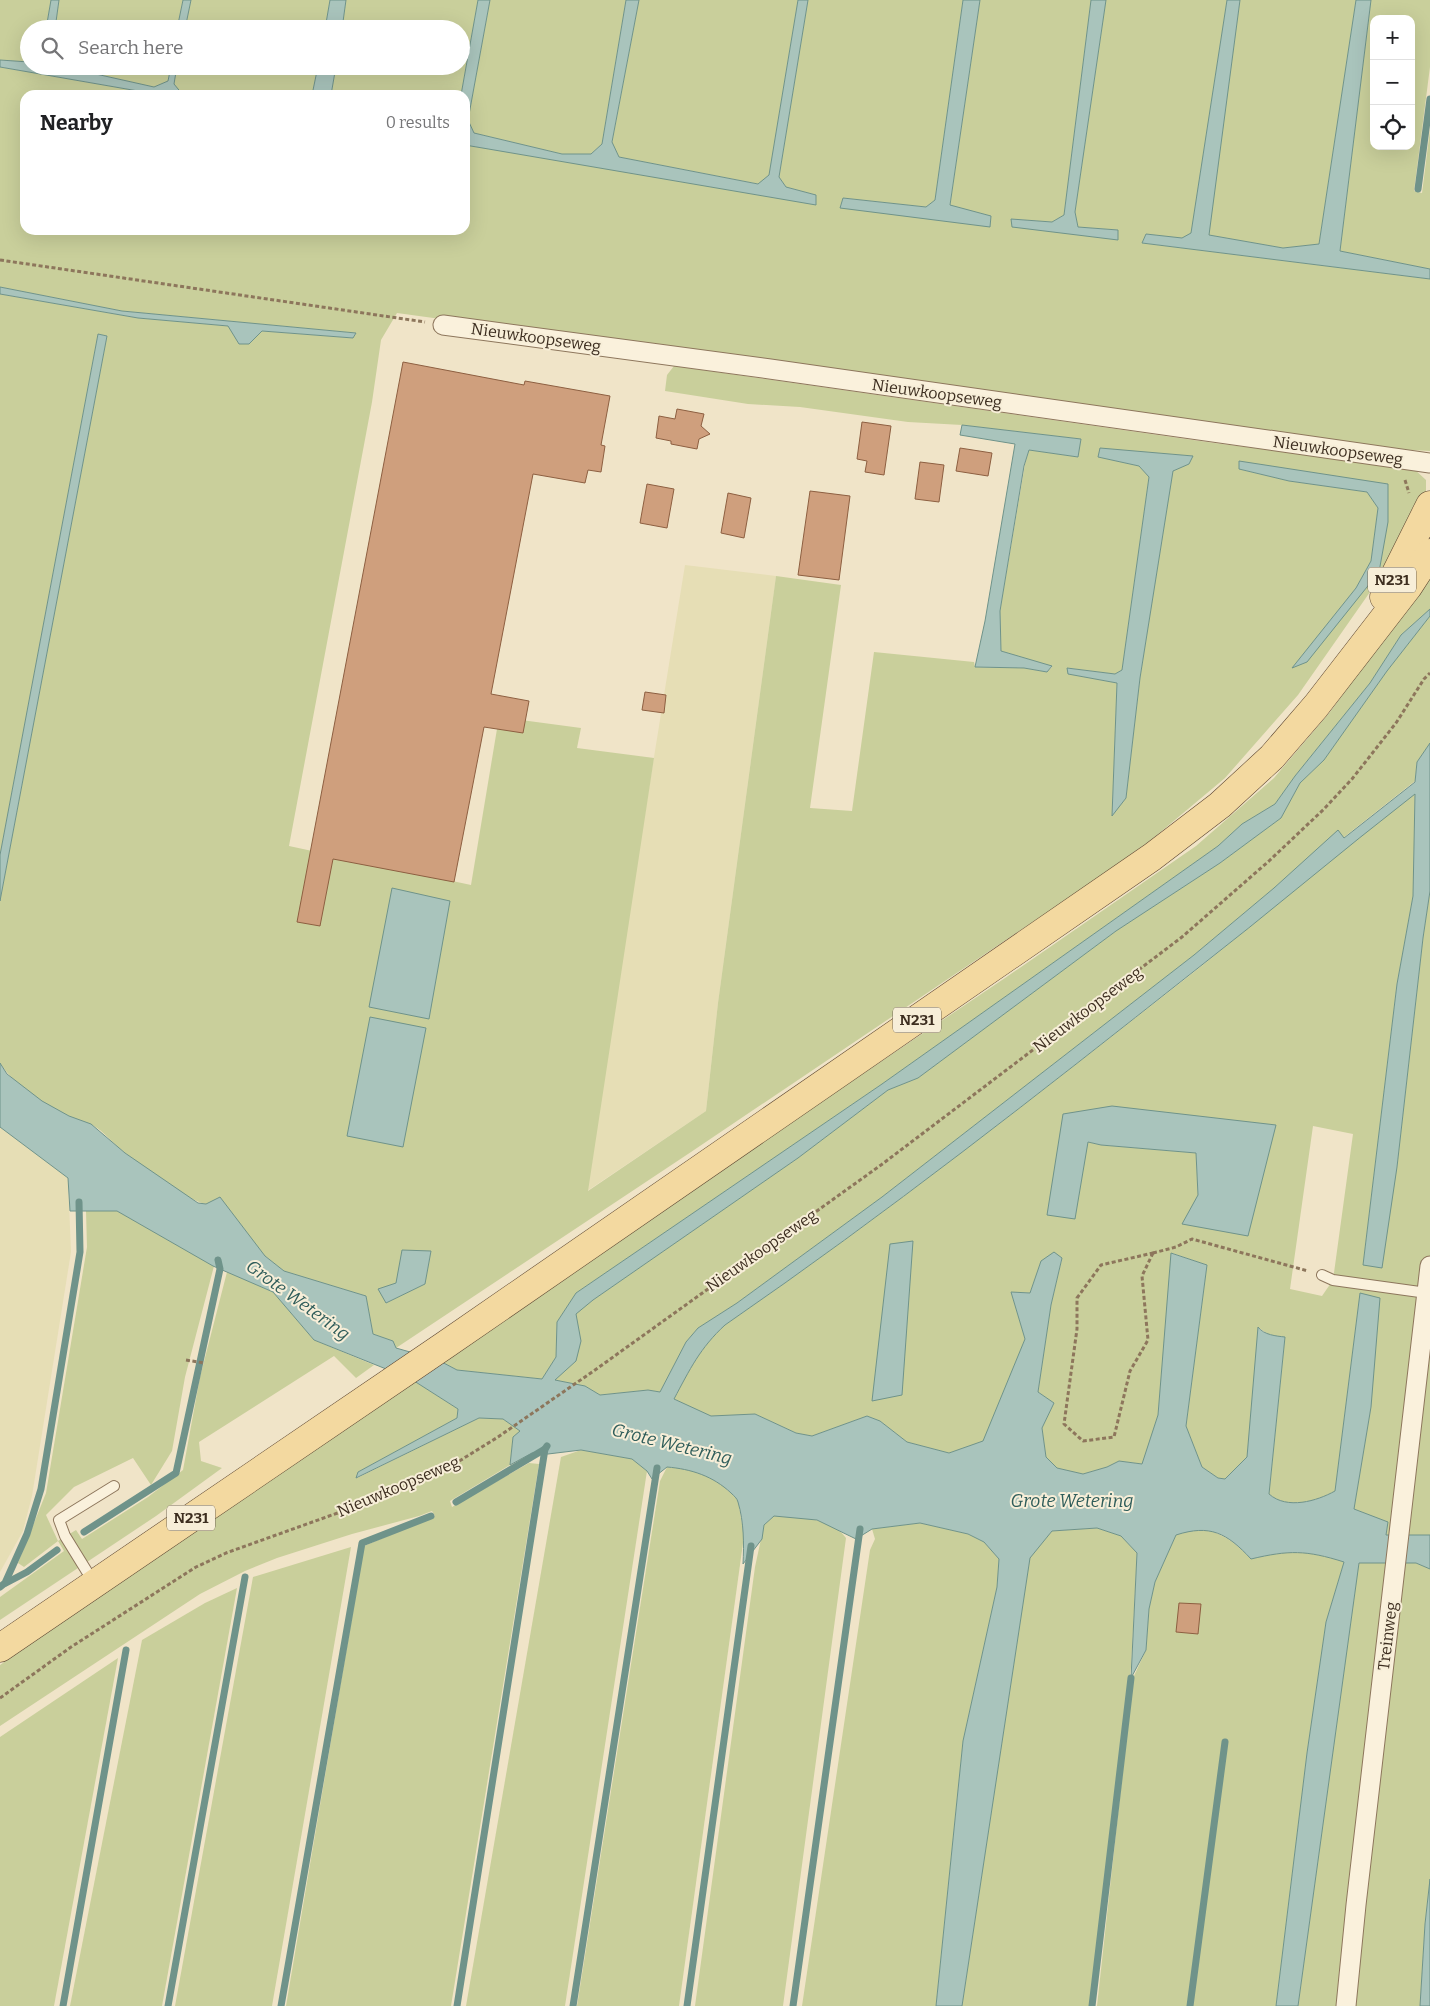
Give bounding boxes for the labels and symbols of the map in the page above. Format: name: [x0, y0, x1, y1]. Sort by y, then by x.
street label: Nieuwkoopseweg: [470, 319, 602, 356]
street label: Nieuwkoopseweg: [871, 375, 1003, 412]
street label: Nieuwkoopseweg: [1272, 432, 1404, 469]
road number: N231: [1368, 568, 1416, 592]
street label: Nieuwkoopseweg: [1029, 962, 1145, 1056]
road number: N231: [893, 1008, 941, 1032]
street label: Nieuwkoopseweg: [702, 1205, 821, 1296]
water label: Grote Wetering: [242, 1255, 354, 1345]
water label: Grote Wetering: [610, 1418, 734, 1470]
street label: Nieuwkoopseweg: [334, 1452, 462, 1521]
water label: Grote Wetering: [1010, 1490, 1134, 1512]
road number: N231: [167, 1506, 215, 1530]
street label: Treinweg: [1374, 1601, 1401, 1672]

